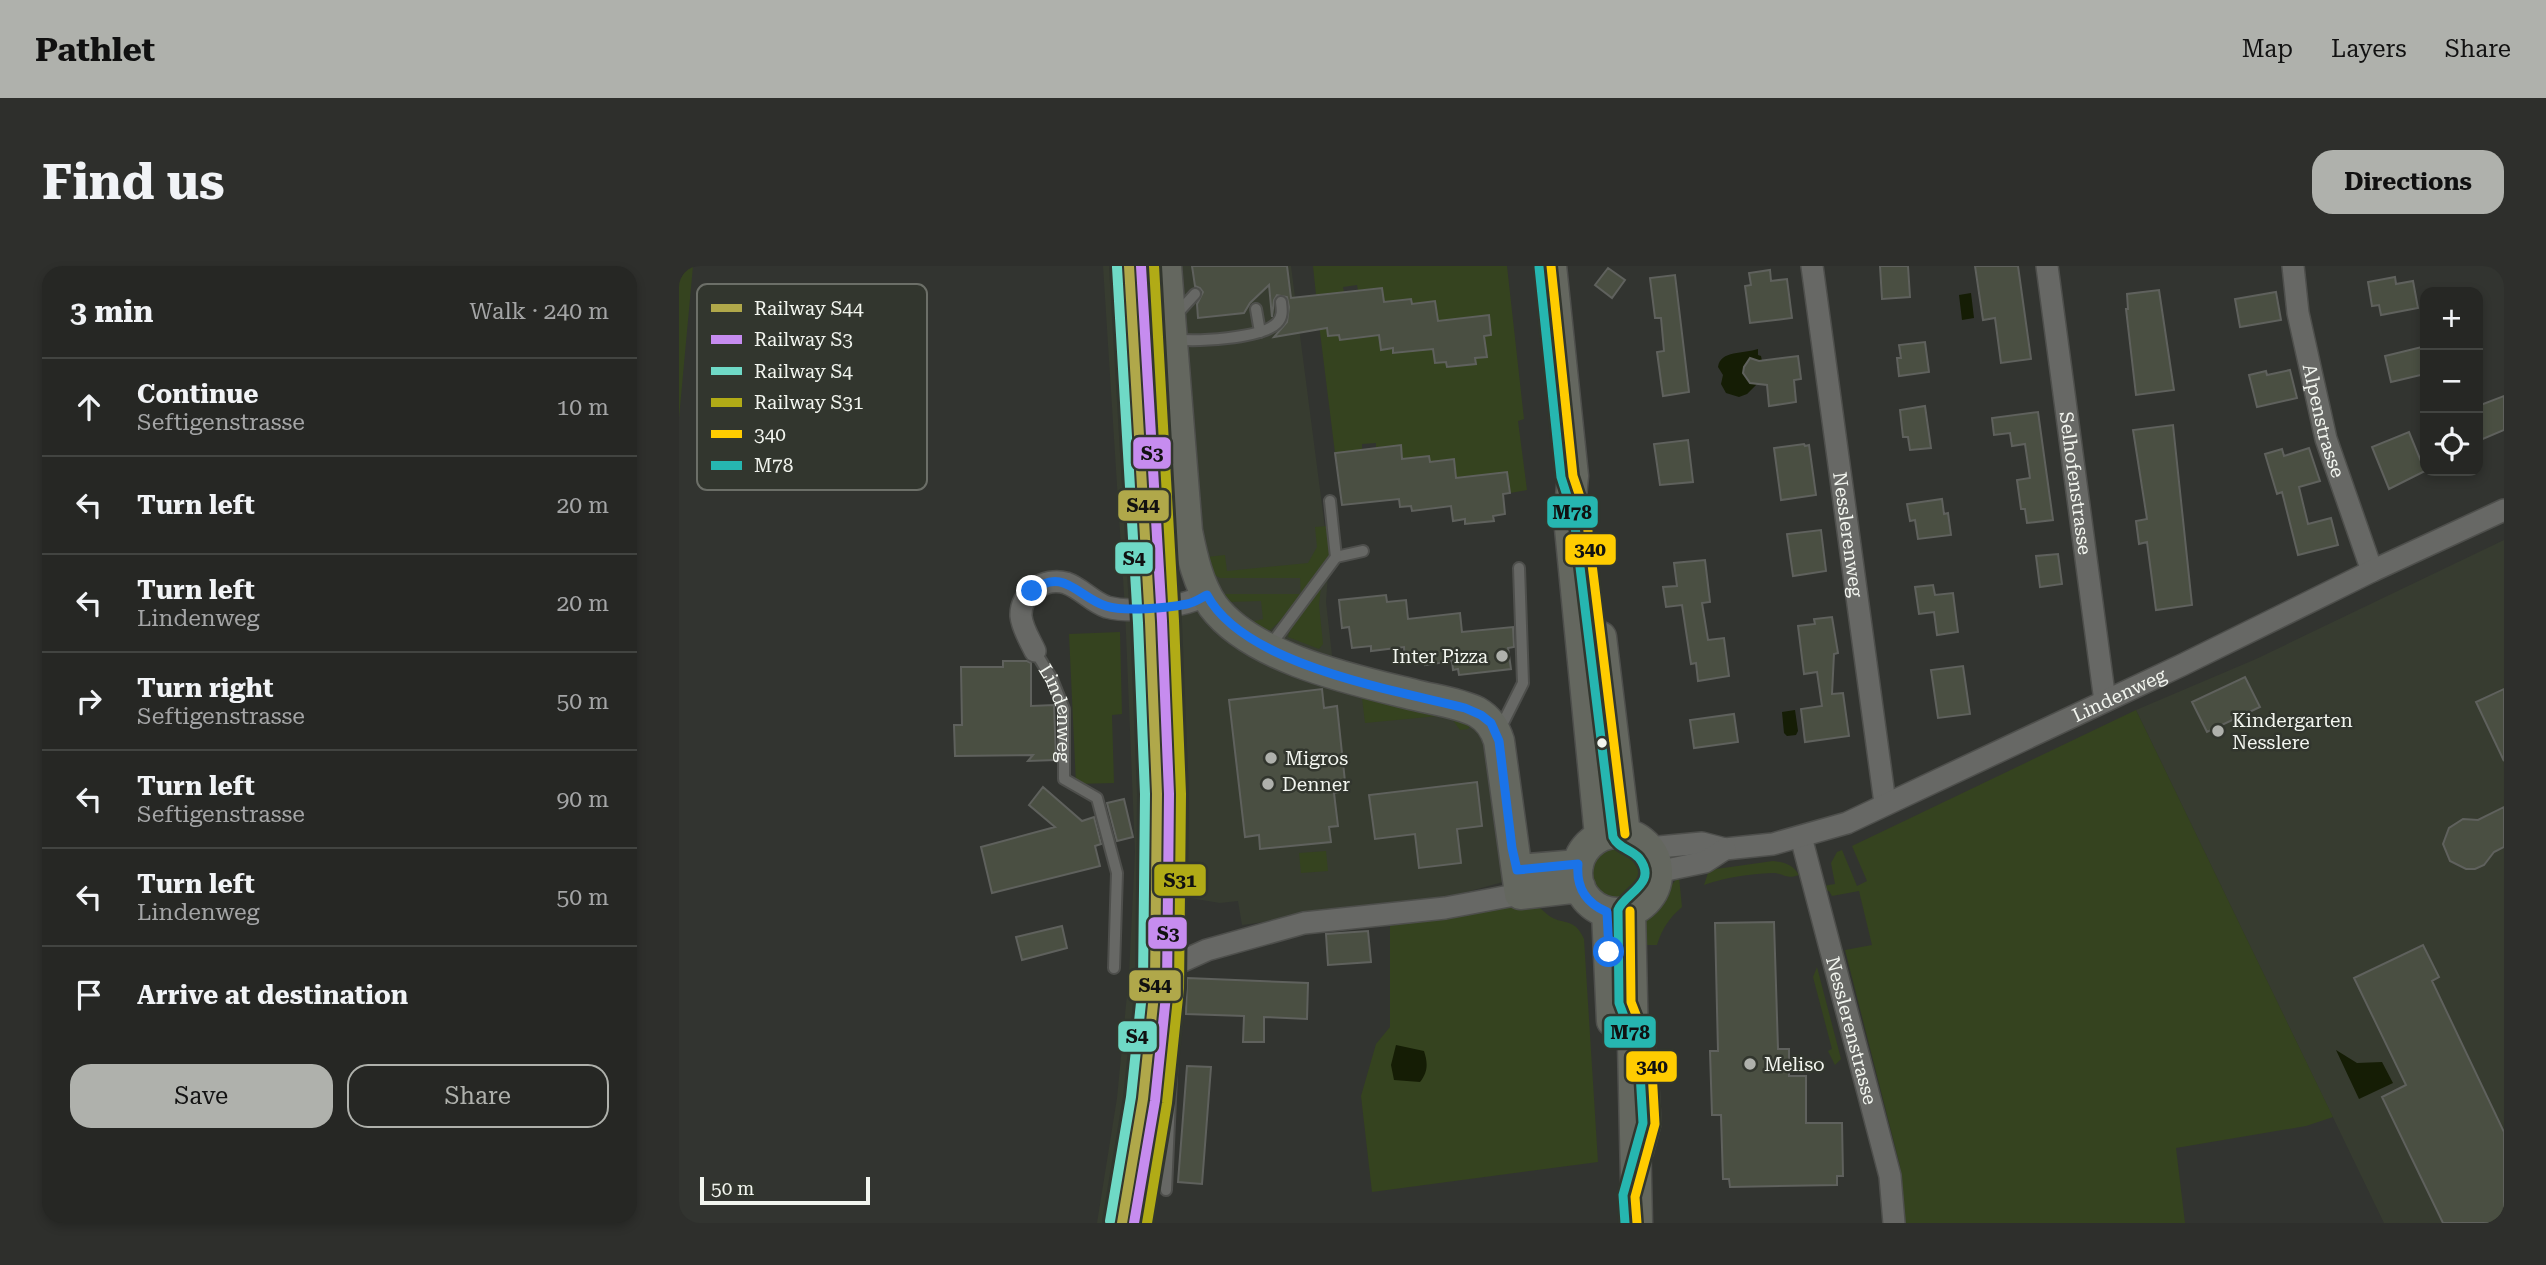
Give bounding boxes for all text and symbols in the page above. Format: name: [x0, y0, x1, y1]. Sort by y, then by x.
text: Pathlet: [35, 30, 155, 69]
text: Map: [2242, 35, 2293, 63]
text: Layers: [2331, 35, 2407, 63]
text: Share: [2445, 35, 2511, 63]
button: Directions: [2312, 150, 2504, 214]
text: Find us: [42, 154, 225, 211]
legend: [697, 284, 927, 490]
map controls: [2420, 287, 2483, 476]
button: +: [2420, 287, 2483, 350]
text: 3 min: [70, 294, 153, 329]
text: Railway S44: [754, 297, 864, 320]
text: Walk · 240 m: [470, 298, 609, 325]
text: Railway S3: [754, 328, 853, 351]
button: −: [2420, 350, 2483, 413]
text: Railway S4: [754, 360, 853, 383]
street label: Alpenstrasse: [2298, 362, 2350, 481]
text: Continue: [137, 379, 259, 409]
icon: ahead: [70, 388, 108, 426]
text: Railway S31: [754, 391, 864, 414]
text: 10 m: [556, 394, 609, 421]
text: Seftigenstrasse: [137, 409, 305, 436]
street label: Selhofenstrasse: [2055, 410, 2096, 556]
button: locate: [2420, 413, 2483, 476]
text: 340: [754, 423, 786, 446]
line badge: S3: [1132, 436, 1172, 470]
text: S3: [1141, 442, 1164, 465]
text: M78: [754, 454, 793, 477]
street label: Nesslerenweg: [1828, 470, 1868, 599]
icon: left: [70, 486, 108, 524]
line badge: S44: [1117, 489, 1170, 522]
text: Turn left: [137, 490, 255, 520]
text: 20 m: [556, 492, 609, 519]
text: S44: [1126, 494, 1160, 517]
line badge: M78: [1546, 495, 1599, 529]
text: M78: [1552, 501, 1592, 524]
line badge: 340: [1564, 533, 1617, 566]
text: 340: [1574, 538, 1606, 561]
line badge: S4: [1114, 541, 1154, 575]
text: S4: [1123, 547, 1146, 570]
text: Turn left: [137, 575, 255, 605]
route end: [1016, 575, 1047, 606]
icon: left: [70, 584, 108, 622]
text: 20 m: [556, 590, 609, 617]
text: Lindenweg: [137, 605, 260, 632]
place label: Inter Pizza: [1392, 645, 1489, 668]
marker: Inter Pizza: [1494, 648, 1510, 664]
street label: Lindenweg: [1034, 660, 1076, 763]
street label: Lindenweg: [2069, 663, 2170, 727]
text: Turn right: [137, 673, 273, 703]
icon: right: [70, 682, 108, 720]
text: 50 m: [556, 688, 609, 715]
text: Seftigenstrasse: [137, 703, 305, 730]
place label: Kindergarten Nesslere: [2232, 709, 2353, 754]
marker: Kindergarten Nesslere: [2210, 723, 2226, 739]
unlabelled marker: [1595, 736, 1609, 750]
place label: Migros: [1285, 747, 1348, 770]
marker: Migros: [1263, 750, 1279, 766]
text: Turn left: [137, 771, 255, 801]
place label: Denner: [1282, 773, 1350, 796]
marker: Denner: [1260, 776, 1276, 792]
icon: left: [70, 780, 108, 818]
text: 90 m: [556, 786, 609, 813]
text: Seftigenstrasse: [137, 801, 305, 828]
line badge: S31: [1153, 863, 1207, 897]
text: Turn left: [137, 869, 255, 899]
text: S31: [1163, 869, 1197, 892]
icon: left: [70, 878, 108, 916]
text: 50 m: [556, 884, 609, 911]
text: Lindenweg: [137, 899, 260, 926]
line badge: S3: [1147, 916, 1188, 950]
text: S3: [1157, 922, 1180, 945]
route start: [1593, 936, 1624, 967]
street label: Nesslerenstrasse: [1821, 954, 1882, 1107]
line badge: S44: [1128, 969, 1182, 1002]
text: S44: [1138, 974, 1172, 997]
icon: arrive: [70, 976, 108, 1014]
text: Arrive at destination: [137, 980, 408, 1010]
line badge: M78: [1603, 1015, 1657, 1049]
line badge: S4: [1117, 1020, 1158, 1053]
text: M78: [1610, 1021, 1650, 1044]
text: S4: [1126, 1025, 1149, 1048]
line badge: 340: [1625, 1050, 1678, 1083]
place label: Meliso: [1764, 1053, 1825, 1076]
text: 340: [1636, 1055, 1668, 1078]
marker: Meliso: [1742, 1056, 1758, 1072]
button: Save: [70, 1064, 333, 1128]
button: Share: [347, 1064, 609, 1128]
scale bar: [700, 1174, 870, 1206]
text: 50 m: [711, 1177, 754, 1200]

